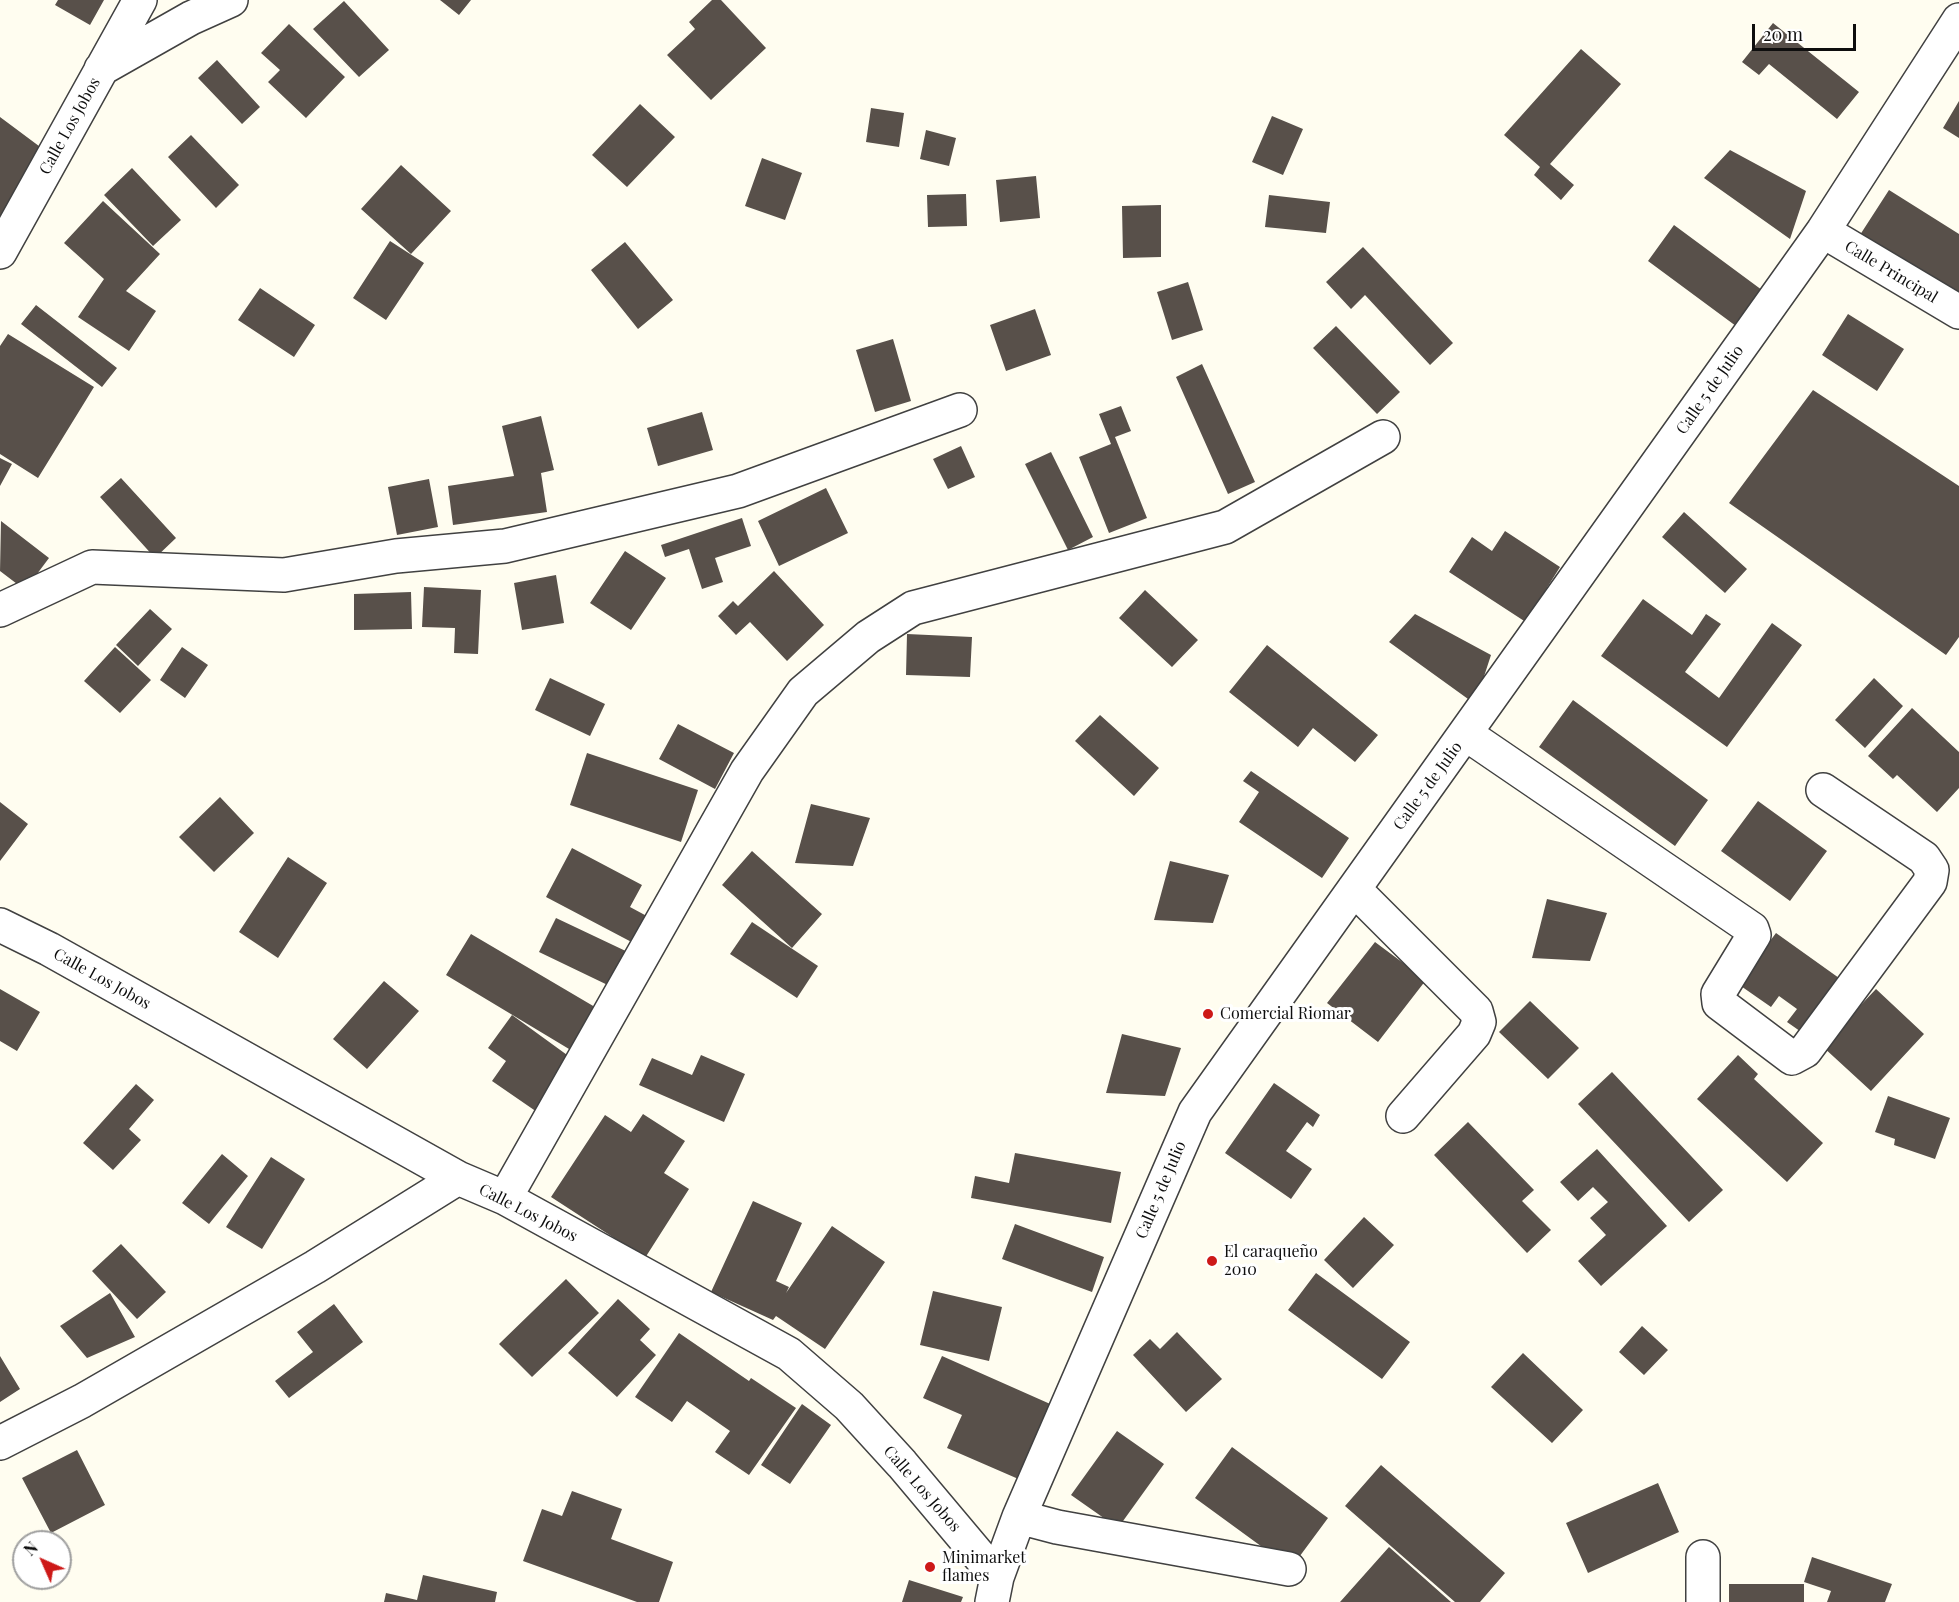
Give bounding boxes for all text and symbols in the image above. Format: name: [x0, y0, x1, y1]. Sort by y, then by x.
scale bar: [1755, 12, 1858, 50]
text: 20 m: [1763, 22, 1803, 46]
street label: Calle Los Jobos: [35, 74, 105, 178]
street label: Calle Principal: [1841, 237, 1941, 307]
street label: Calle 5 de Julio: [1672, 342, 1748, 438]
street label: Calle 5 de Julio: [1390, 738, 1466, 834]
street label: Calle Los Jobos: [50, 944, 154, 1014]
place label: Comercial Riomar: [1220, 1004, 1351, 1024]
marker: Comercial Riomar: [1201, 1007, 1215, 1021]
street label: Calle 5 de Julio: [1132, 1138, 1190, 1242]
street label: Calle Los Jobos: [476, 1180, 580, 1246]
place label: El caraqueño 2010: [1224, 1242, 1318, 1280]
marker: El caraqueño 2010: [1205, 1254, 1219, 1268]
street label: Calle Los Jobos: [879, 1442, 965, 1536]
north arrow: [12, 1530, 72, 1590]
text: N: [19, 1537, 42, 1560]
place label: Minimarket flames: [942, 1548, 1026, 1586]
marker: Minimarket flames: [923, 1560, 937, 1574]

